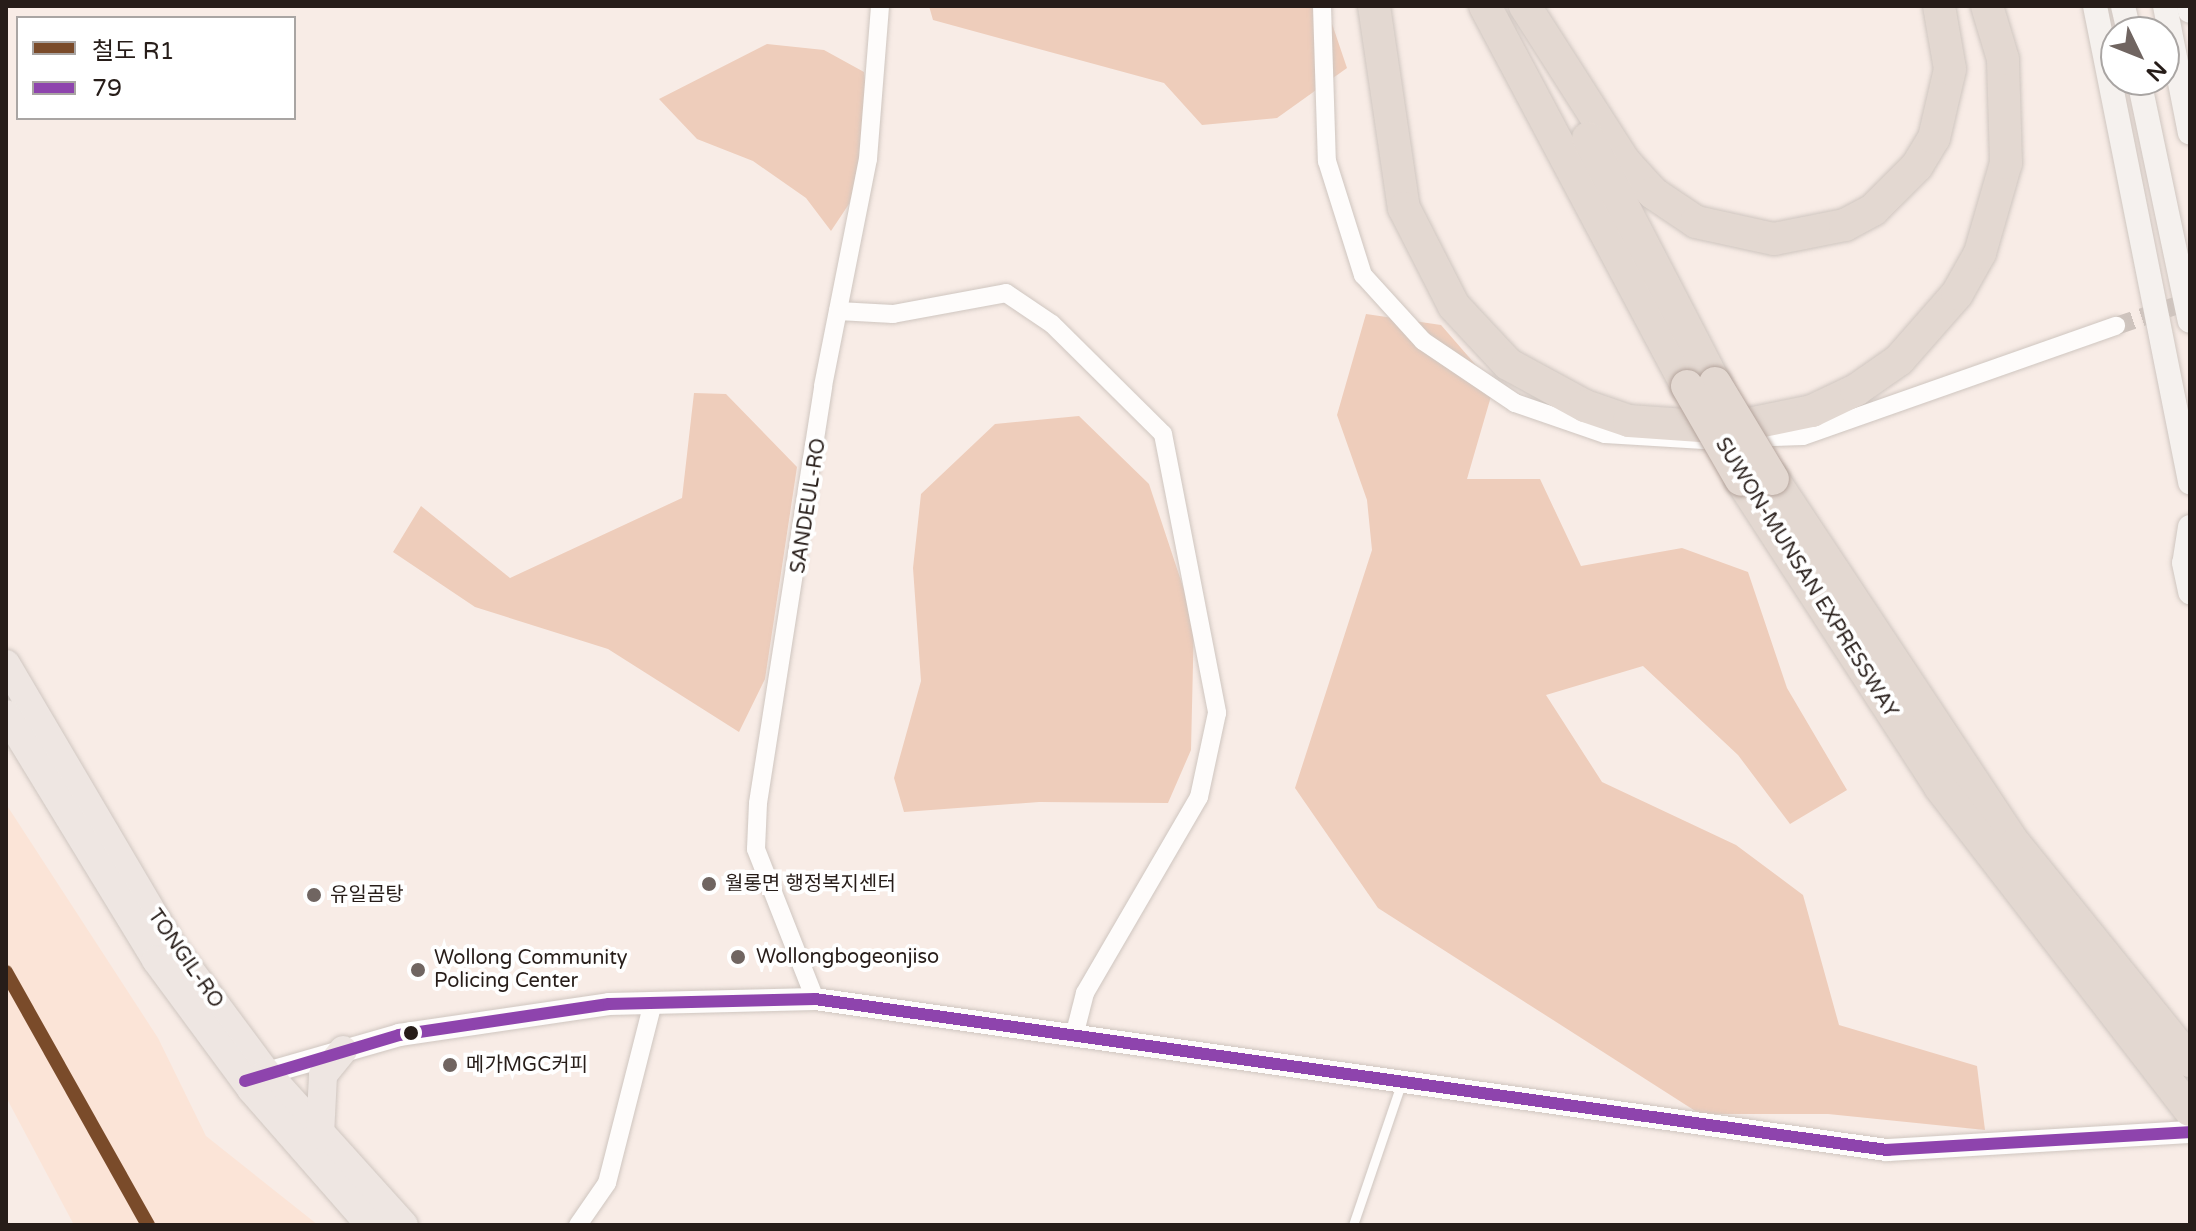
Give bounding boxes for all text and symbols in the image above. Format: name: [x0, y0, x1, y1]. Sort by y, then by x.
legend: [16, 16, 296, 120]
north arrow: [2100, 16, 2180, 96]
text: 철도 R1: [92, 37, 175, 66]
text: N: [2141, 56, 2172, 86]
text: 79: [92, 74, 122, 103]
street label: SUWON-MUNSAN EXPRESSWAY: [1710, 434, 1902, 722]
street label: SANDEUL-RO: [786, 437, 832, 575]
place label: 월롱면 행정복지센터: [725, 872, 896, 896]
marker: 월롱면 행정복지센터: [700, 875, 718, 893]
place label: 유일곰탕: [330, 883, 404, 907]
marker: 유일곰탕: [305, 886, 323, 904]
street label: TONGIL-RO: [142, 905, 228, 1013]
place label: Wollongbogeonjiso: [756, 945, 939, 969]
place label: Wollong Community Policing Center: [434, 946, 628, 993]
marker: Wollongbogeonjiso: [727, 946, 749, 968]
marker: Wollong Community Policing Center: [409, 961, 427, 979]
unlabelled marker: [403, 1025, 419, 1041]
place label: 메가MGC커피: [466, 1053, 588, 1077]
marker: 메가MGC커피: [441, 1056, 459, 1074]

